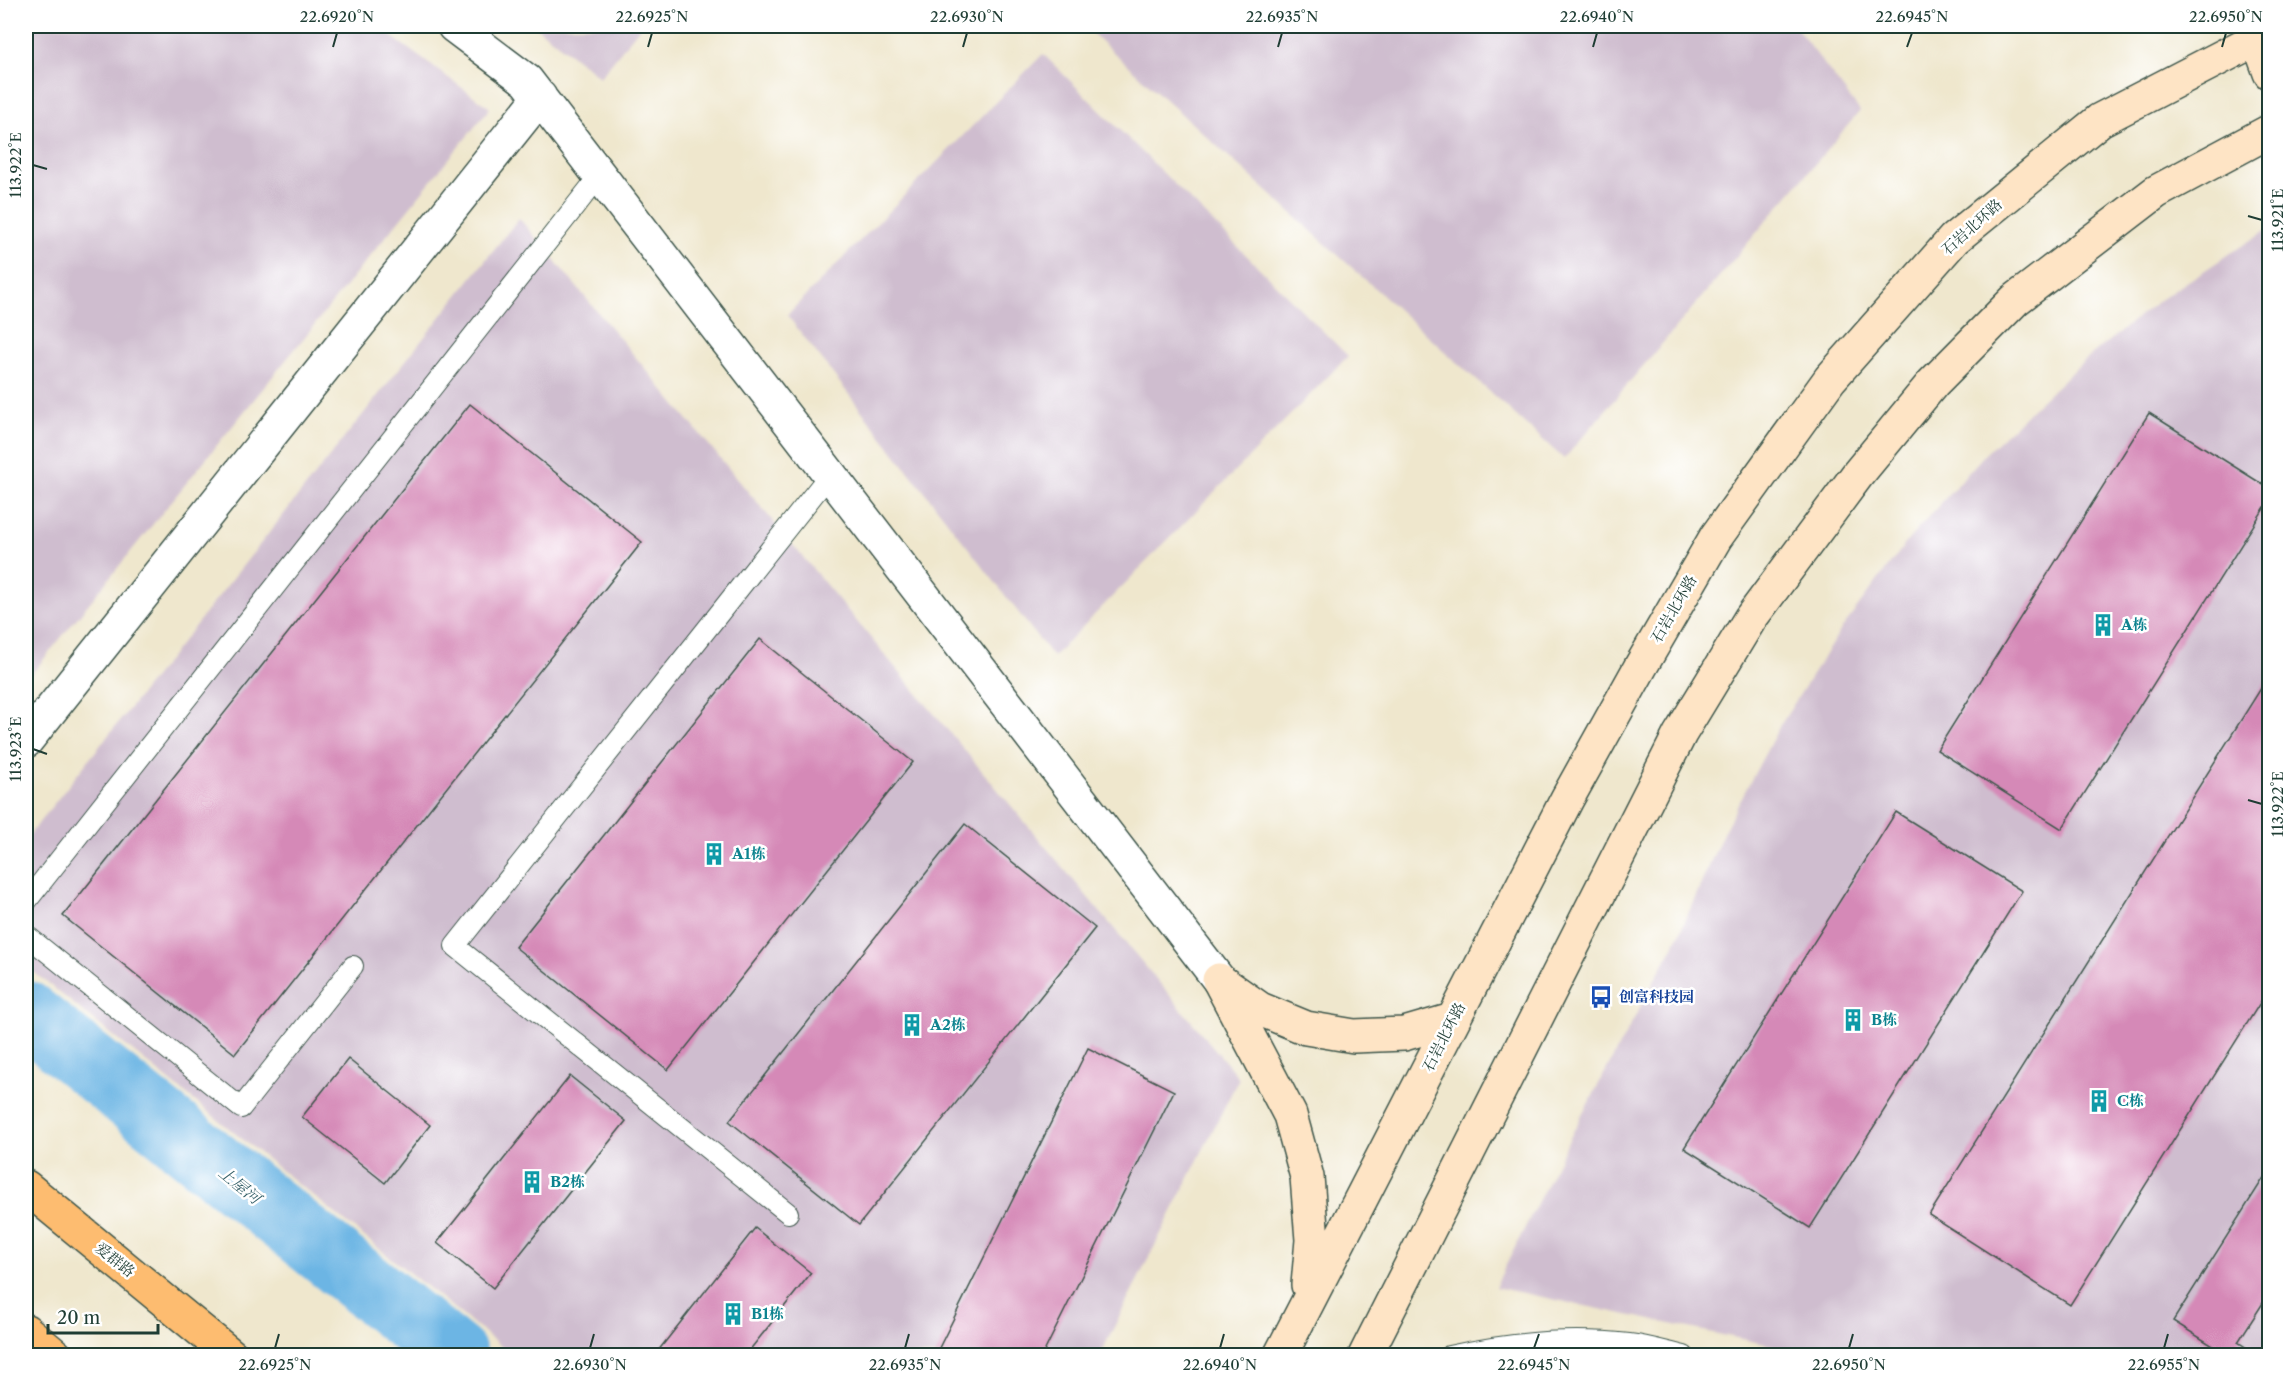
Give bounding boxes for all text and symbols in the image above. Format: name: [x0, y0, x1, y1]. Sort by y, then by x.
text: 22.6920°N: [300, 7, 374, 26]
text: 22.6925°N: [616, 7, 688, 26]
text: 22.6930°N: [930, 7, 1004, 26]
text: 22.6935°N: [1246, 7, 1318, 26]
text: 22.6940°N: [1560, 7, 1634, 26]
text: 22.6945°N: [1876, 7, 1948, 26]
text: 22.6950°N: [2189, 7, 2263, 26]
text: 113.922°E: [6, 132, 25, 198]
text: 113.921°E: [2268, 188, 2287, 252]
street label: 石岩北环路: [1937, 194, 2006, 259]
street label: 石岩北环路: [1647, 572, 1701, 646]
building icon: A栋: [2090, 612, 2116, 638]
place label: A栋: [2120, 615, 2148, 634]
text: 113.923°E: [6, 716, 25, 782]
text: 113.922°E: [2268, 771, 2287, 837]
building icon: A1栋: [701, 841, 727, 867]
place label: A1栋: [731, 844, 766, 863]
bus stop icon: 创富科技园: [1588, 984, 1614, 1010]
place label: 创富科技园: [1619, 987, 1694, 1006]
street label: 石岩北环路: [1418, 999, 1469, 1075]
building icon: B栋: [1840, 1007, 1866, 1033]
place label: B栋: [1871, 1010, 1897, 1029]
building icon: A2栋: [899, 1012, 925, 1038]
place label: A2栋: [929, 1015, 966, 1034]
building icon: C栋: [2086, 1088, 2112, 1114]
place label: C栋: [2117, 1091, 2144, 1110]
water label: 上屋河: [215, 1162, 267, 1210]
building icon: B2栋: [519, 1169, 545, 1195]
place label: B2栋: [550, 1172, 585, 1191]
street label: 爱群路: [92, 1238, 139, 1281]
scale bar: [48, 1297, 158, 1335]
building icon: B1栋: [720, 1301, 746, 1327]
place label: B1栋: [751, 1304, 784, 1323]
text: 20 m: [57, 1307, 101, 1329]
text: 22.6925°N: [239, 1355, 311, 1374]
text: 22.6930°N: [553, 1355, 627, 1374]
text: 22.6935°N: [869, 1355, 941, 1374]
text: 22.6940°N: [1183, 1355, 1257, 1374]
text: 22.6945°N: [1498, 1355, 1570, 1374]
text: 22.6950°N: [1812, 1355, 1886, 1374]
text: 22.6955°N: [2128, 1355, 2200, 1374]

